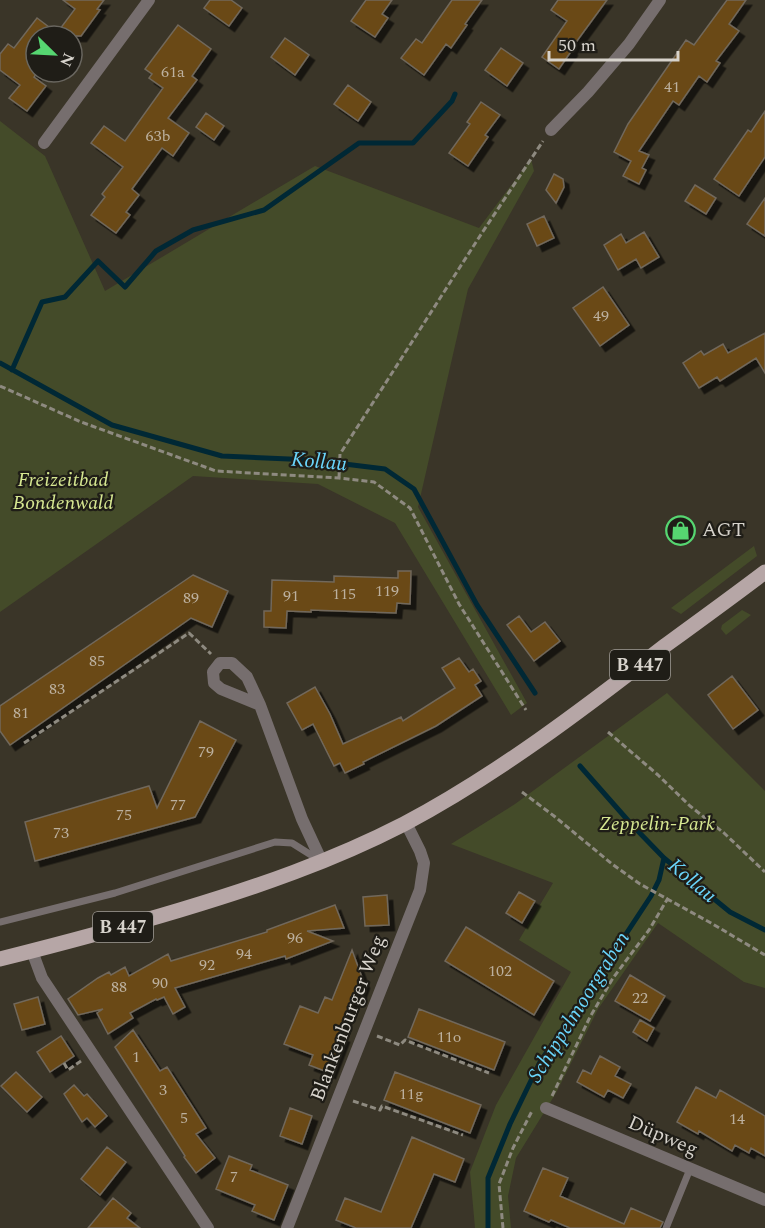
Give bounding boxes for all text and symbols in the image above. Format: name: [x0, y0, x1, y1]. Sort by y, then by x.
north arrow: [24, 24, 84, 84]
scale bar: [549, 24, 678, 62]
text: 50 m: [558, 32, 596, 59]
text: N: [53, 49, 80, 71]
house number: 61a: [161, 60, 185, 84]
house number: 41: [664, 75, 680, 99]
house number: 63b: [146, 124, 171, 148]
house number: 49: [593, 304, 609, 328]
water label: Kollau: [290, 444, 348, 480]
park label: Freizeitbad Bondenwald: [12, 465, 114, 518]
shop icon: AGT: [665, 514, 697, 546]
place label: AGT: [702, 515, 745, 545]
house number: 119: [375, 579, 399, 603]
house number: 115: [332, 582, 356, 606]
house number: 91: [283, 584, 299, 608]
house number: 89: [183, 586, 199, 610]
house number: 85: [89, 649, 105, 673]
road number: B 447: [610, 650, 670, 680]
house number: 83: [49, 677, 65, 701]
house number: 81: [13, 701, 29, 725]
house number: 79: [198, 740, 214, 764]
house number: 77: [170, 793, 186, 817]
house number: 75: [116, 803, 132, 827]
park label: Zeppelin-Park: [599, 809, 716, 839]
house number: 73: [53, 821, 69, 845]
water label: Kollau: [660, 851, 724, 911]
road number: B 447: [93, 912, 153, 942]
water label: Schippelmoorgraben: [520, 925, 638, 1089]
house number: 96: [287, 926, 303, 950]
street label: Blankenburger Weg: [303, 931, 393, 1105]
house number: 94: [236, 942, 252, 966]
house number: 92: [199, 953, 215, 977]
house number: 102: [488, 959, 512, 983]
house number: 90: [152, 971, 168, 995]
house number: 88: [111, 975, 127, 999]
house number: 22: [632, 986, 648, 1010]
house number: 11o: [437, 1025, 461, 1049]
house number: 1: [132, 1045, 140, 1069]
house number: 3: [159, 1078, 167, 1102]
house number: 11g: [399, 1082, 423, 1106]
house number: 5: [180, 1106, 188, 1130]
house number: 14: [729, 1107, 745, 1131]
street label: Düpweg: [623, 1108, 703, 1164]
house number: 7: [230, 1165, 238, 1189]

